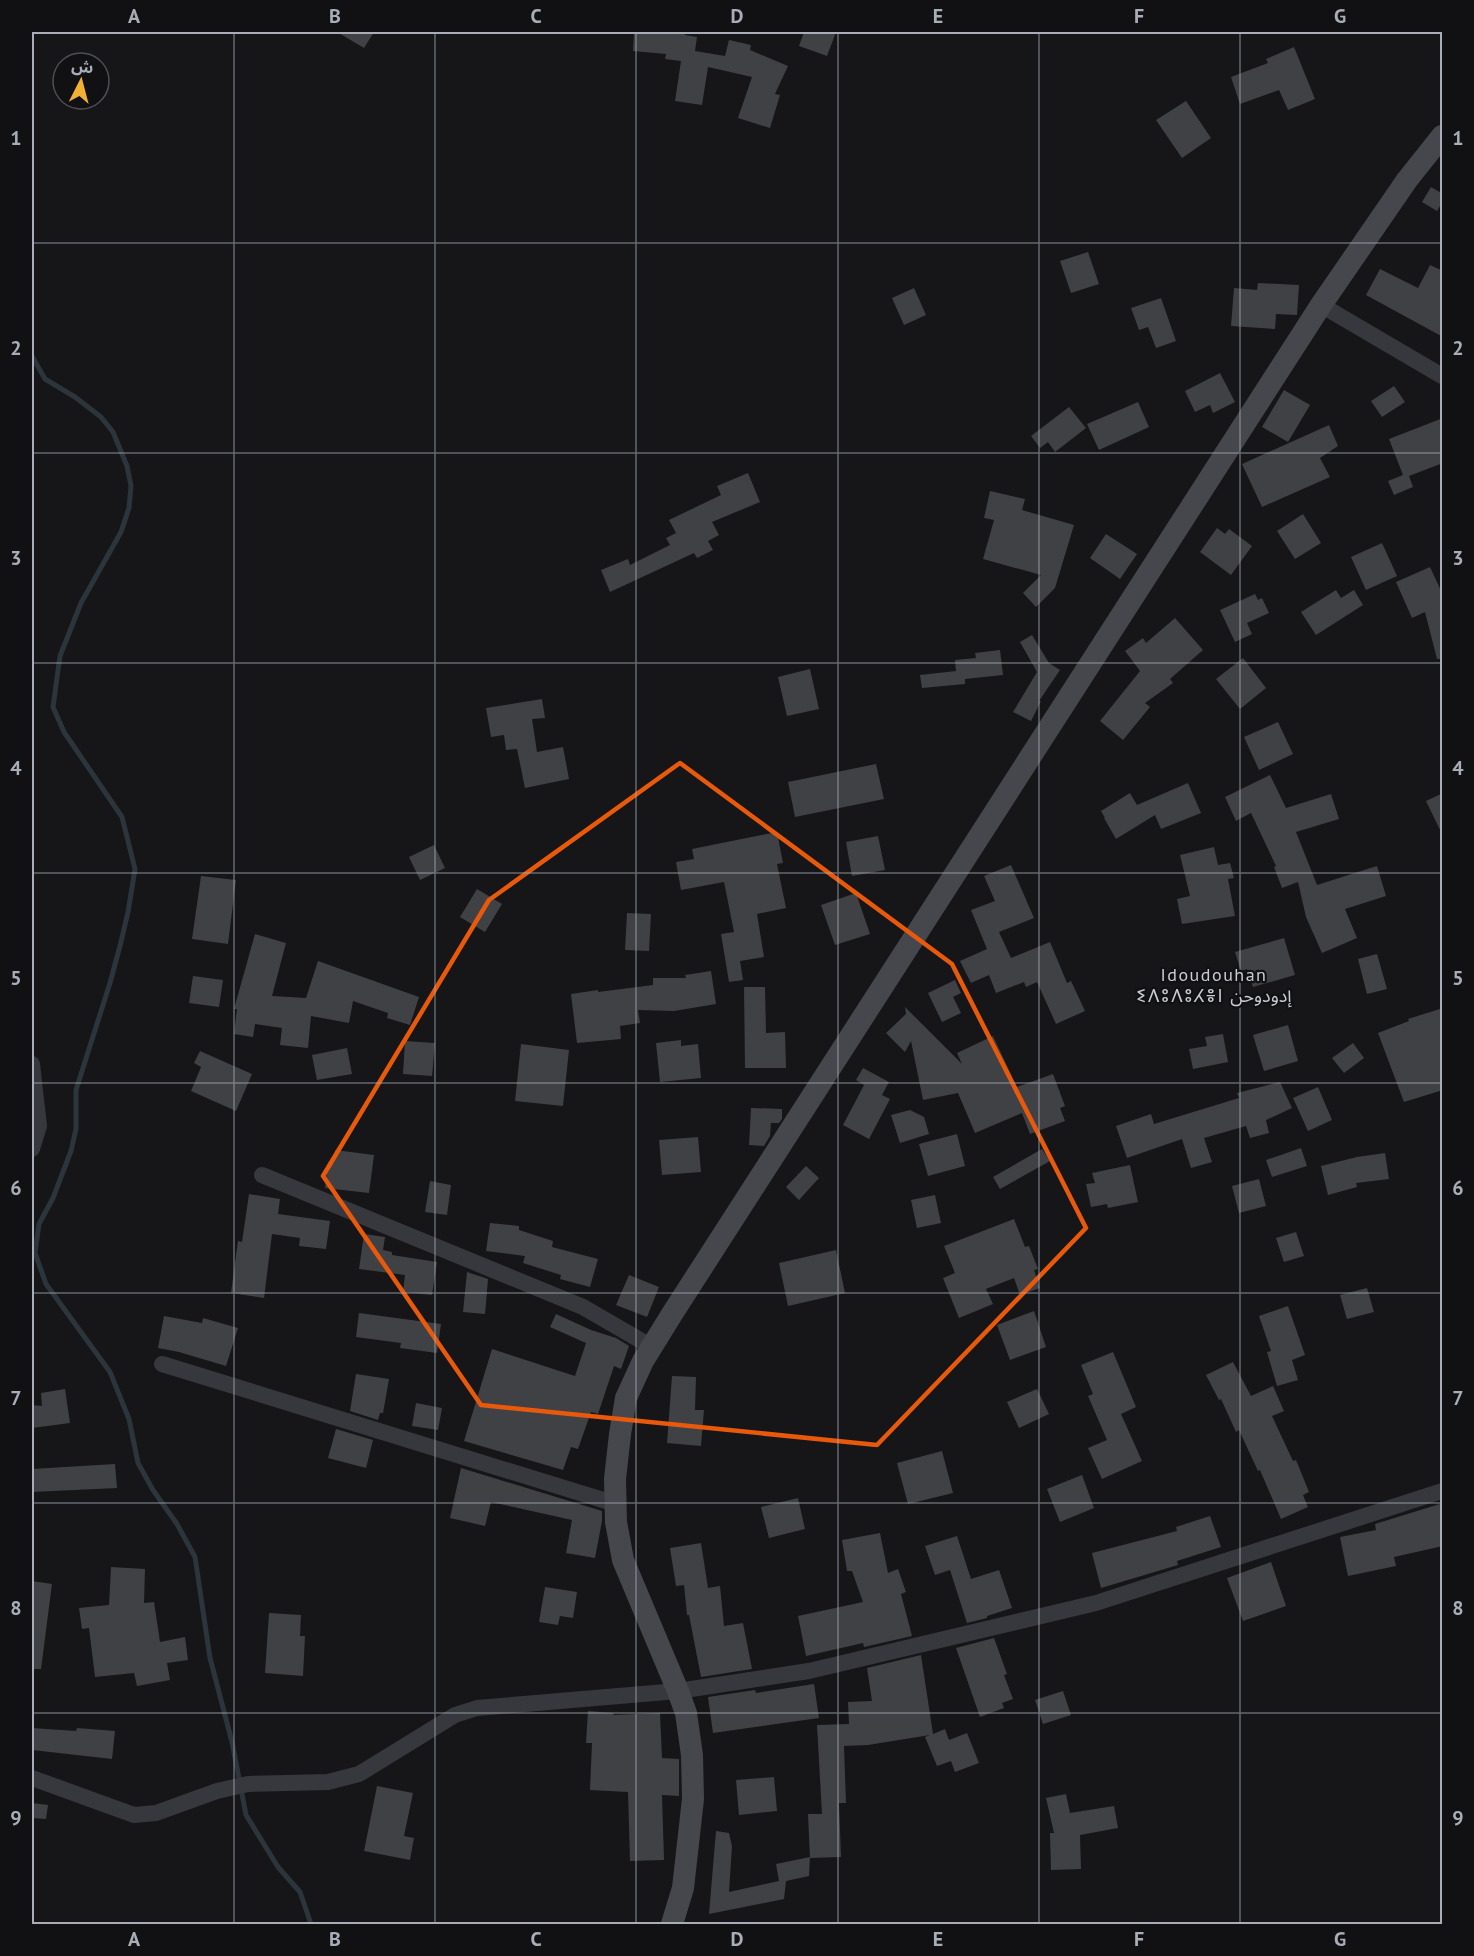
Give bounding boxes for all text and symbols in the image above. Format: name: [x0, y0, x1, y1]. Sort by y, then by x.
text: A: [128, 3, 141, 29]
text: B: [329, 3, 341, 29]
text: C: [530, 3, 542, 29]
text: D: [731, 3, 744, 29]
text: E: [933, 3, 943, 29]
text: F: [1134, 3, 1144, 29]
text: G: [1334, 3, 1346, 29]
north arrow: [51, 51, 111, 111]
text: ش: [71, 55, 95, 77]
text: 1: [10, 125, 22, 151]
text: 1: [1452, 125, 1464, 151]
text: 2: [10, 335, 22, 361]
text: 2: [1452, 335, 1464, 361]
text: 3: [10, 545, 22, 571]
text: 3: [1452, 545, 1464, 571]
text: 4: [10, 755, 22, 781]
text: 4: [1452, 755, 1464, 781]
district label: Idoudouhan ⵉⴷⵓⴷⵓⵃⴻⵏ إدودوحن: [1136, 963, 1292, 1008]
text: 5: [10, 965, 22, 991]
text: 5: [1452, 965, 1464, 991]
text: 6: [10, 1175, 22, 1201]
text: 6: [1452, 1175, 1464, 1201]
text: 7: [10, 1385, 22, 1411]
text: 7: [1452, 1385, 1464, 1411]
text: 8: [10, 1595, 22, 1621]
text: 8: [1452, 1595, 1464, 1621]
text: 9: [10, 1805, 22, 1831]
text: 9: [1452, 1805, 1464, 1831]
text: A: [128, 1926, 141, 1952]
text: B: [329, 1926, 341, 1952]
text: C: [530, 1926, 542, 1952]
text: D: [731, 1926, 744, 1952]
text: E: [933, 1926, 943, 1952]
text: F: [1134, 1926, 1144, 1952]
text: G: [1334, 1926, 1346, 1952]

